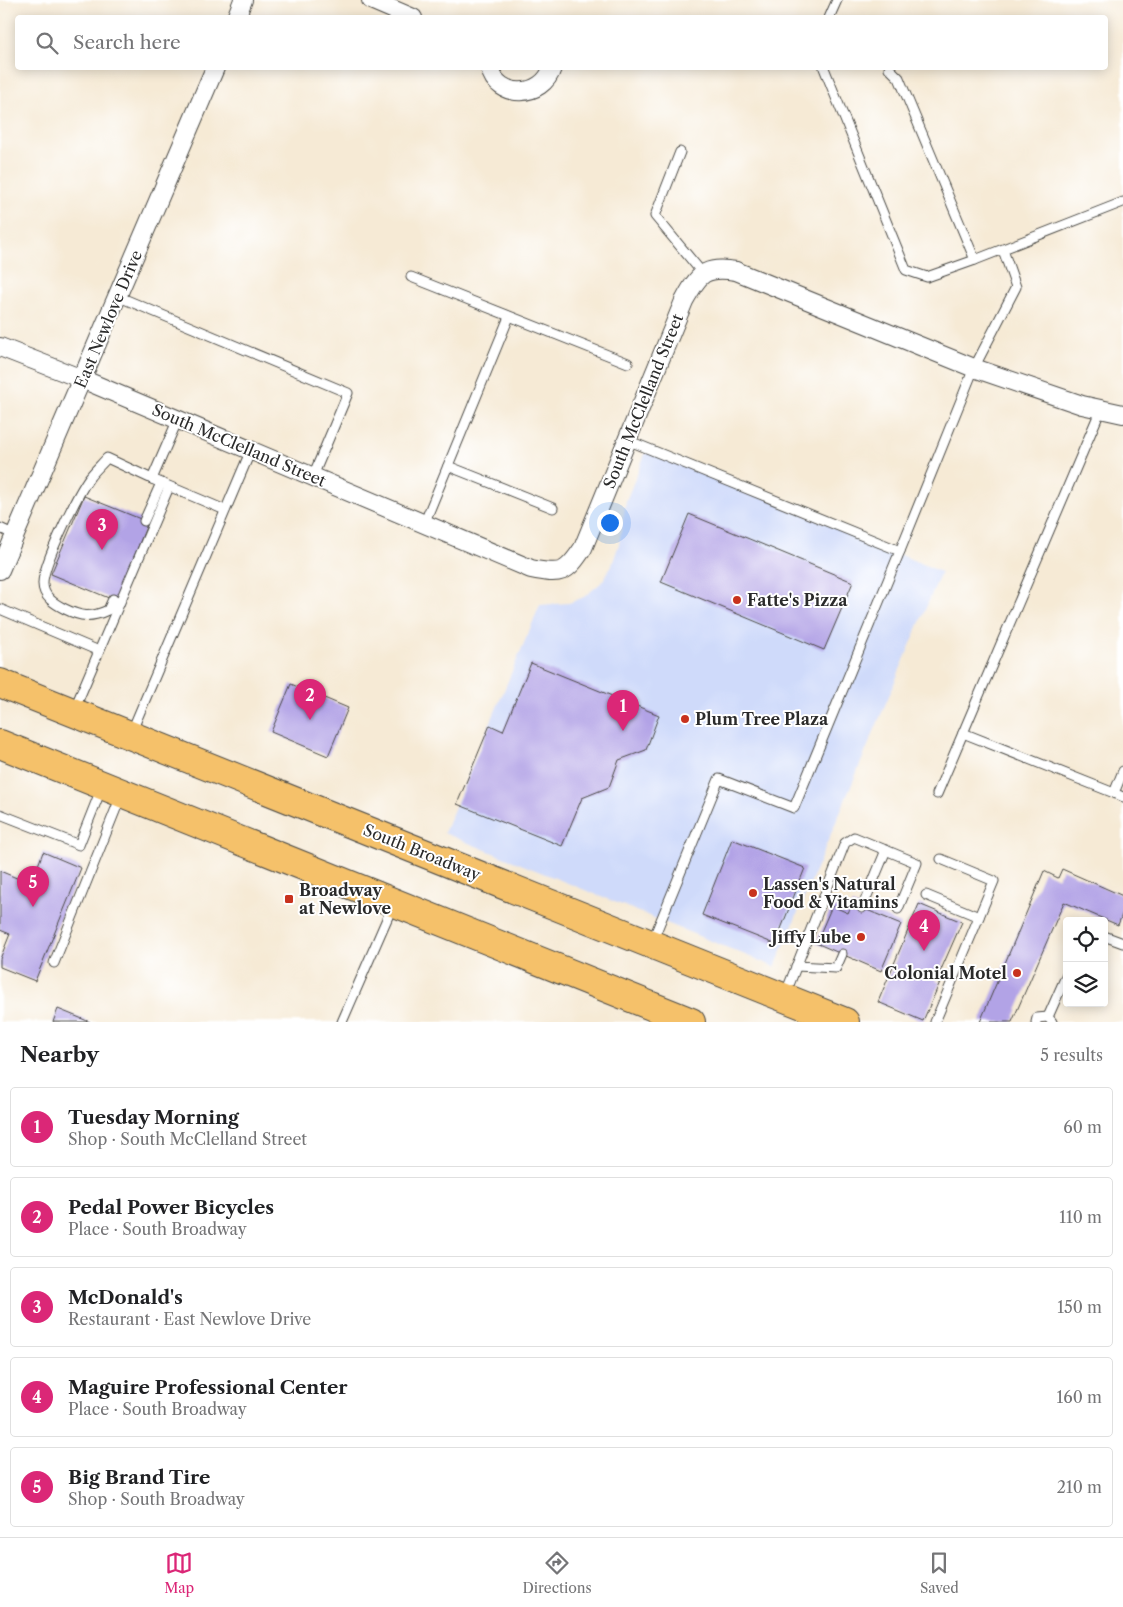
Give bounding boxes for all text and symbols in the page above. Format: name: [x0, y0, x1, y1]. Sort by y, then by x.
search box: [15, 15, 1108, 70]
icon: search: [33, 29, 61, 57]
text: Search here: [73, 31, 181, 54]
street label: East Newlove Drive: [70, 247, 146, 391]
street label: South McClelland Street: [599, 310, 687, 491]
street label: South McClelland Street: [149, 399, 329, 491]
pin: 3: [86, 509, 118, 550]
your location: [597, 510, 623, 536]
place label: Fatte's Pizza: [747, 590, 848, 610]
marker: Fatte's Pizza: [731, 594, 743, 606]
pin: 2: [294, 679, 326, 720]
pin: 1: [607, 690, 639, 731]
place label: Plum Tree Plaza: [695, 709, 829, 729]
marker: Plum Tree Plaza: [679, 713, 691, 725]
street label: South Broadway: [361, 819, 484, 885]
pin: 5: [17, 866, 49, 907]
place label: Lassen's Natural Food & Vitamins: [763, 874, 898, 912]
place label: Broadway at Newlove: [299, 880, 392, 918]
marker: Lassen's Natural Food & Vitamins: [747, 887, 759, 899]
marker: Broadway at Newlove: [283, 893, 295, 905]
pin: 4: [908, 910, 940, 951]
map controls: [1063, 917, 1108, 1007]
button: locate: [1063, 917, 1108, 962]
place label: Jiffy Lube: [768, 927, 851, 947]
marker: Jiffy Lube: [855, 931, 867, 943]
button: layers: [1063, 962, 1108, 1007]
place label: Colonial Motel: [884, 963, 1007, 983]
marker: Colonial Motel: [1011, 967, 1023, 979]
text: Nearby: [20, 1042, 99, 1067]
text: 5 results: [1040, 1045, 1103, 1065]
text: Tuesday Morning: [68, 1106, 239, 1129]
text: 1: [33, 1117, 41, 1137]
text: 60 m: [1063, 1117, 1102, 1137]
text: Shop · South McClelland Street: [68, 1129, 307, 1149]
text: Pedal Power Bicycles: [68, 1196, 274, 1219]
text: 2: [32, 1207, 42, 1227]
text: 110 m: [1059, 1207, 1102, 1227]
text: Place · South Broadway: [68, 1219, 247, 1239]
text: McDonald's: [68, 1286, 183, 1309]
text: 3: [32, 1297, 42, 1317]
text: 150 m: [1057, 1297, 1102, 1317]
text: Restaurant · East Newlove Drive: [68, 1309, 311, 1329]
text: Maguire Professional Center: [68, 1376, 348, 1399]
text: 4: [32, 1387, 42, 1407]
text: 160 m: [1057, 1387, 1102, 1407]
text: Place · South Broadway: [68, 1399, 247, 1419]
text: Big Brand Tire: [68, 1466, 210, 1489]
text: 5: [33, 1477, 41, 1497]
text: 210 m: [1057, 1477, 1102, 1497]
text: Shop · South Broadway: [68, 1489, 245, 1509]
tab: Map: [164, 1549, 194, 1597]
tab: Directions: [522, 1549, 592, 1597]
tab: Saved: [920, 1549, 959, 1597]

